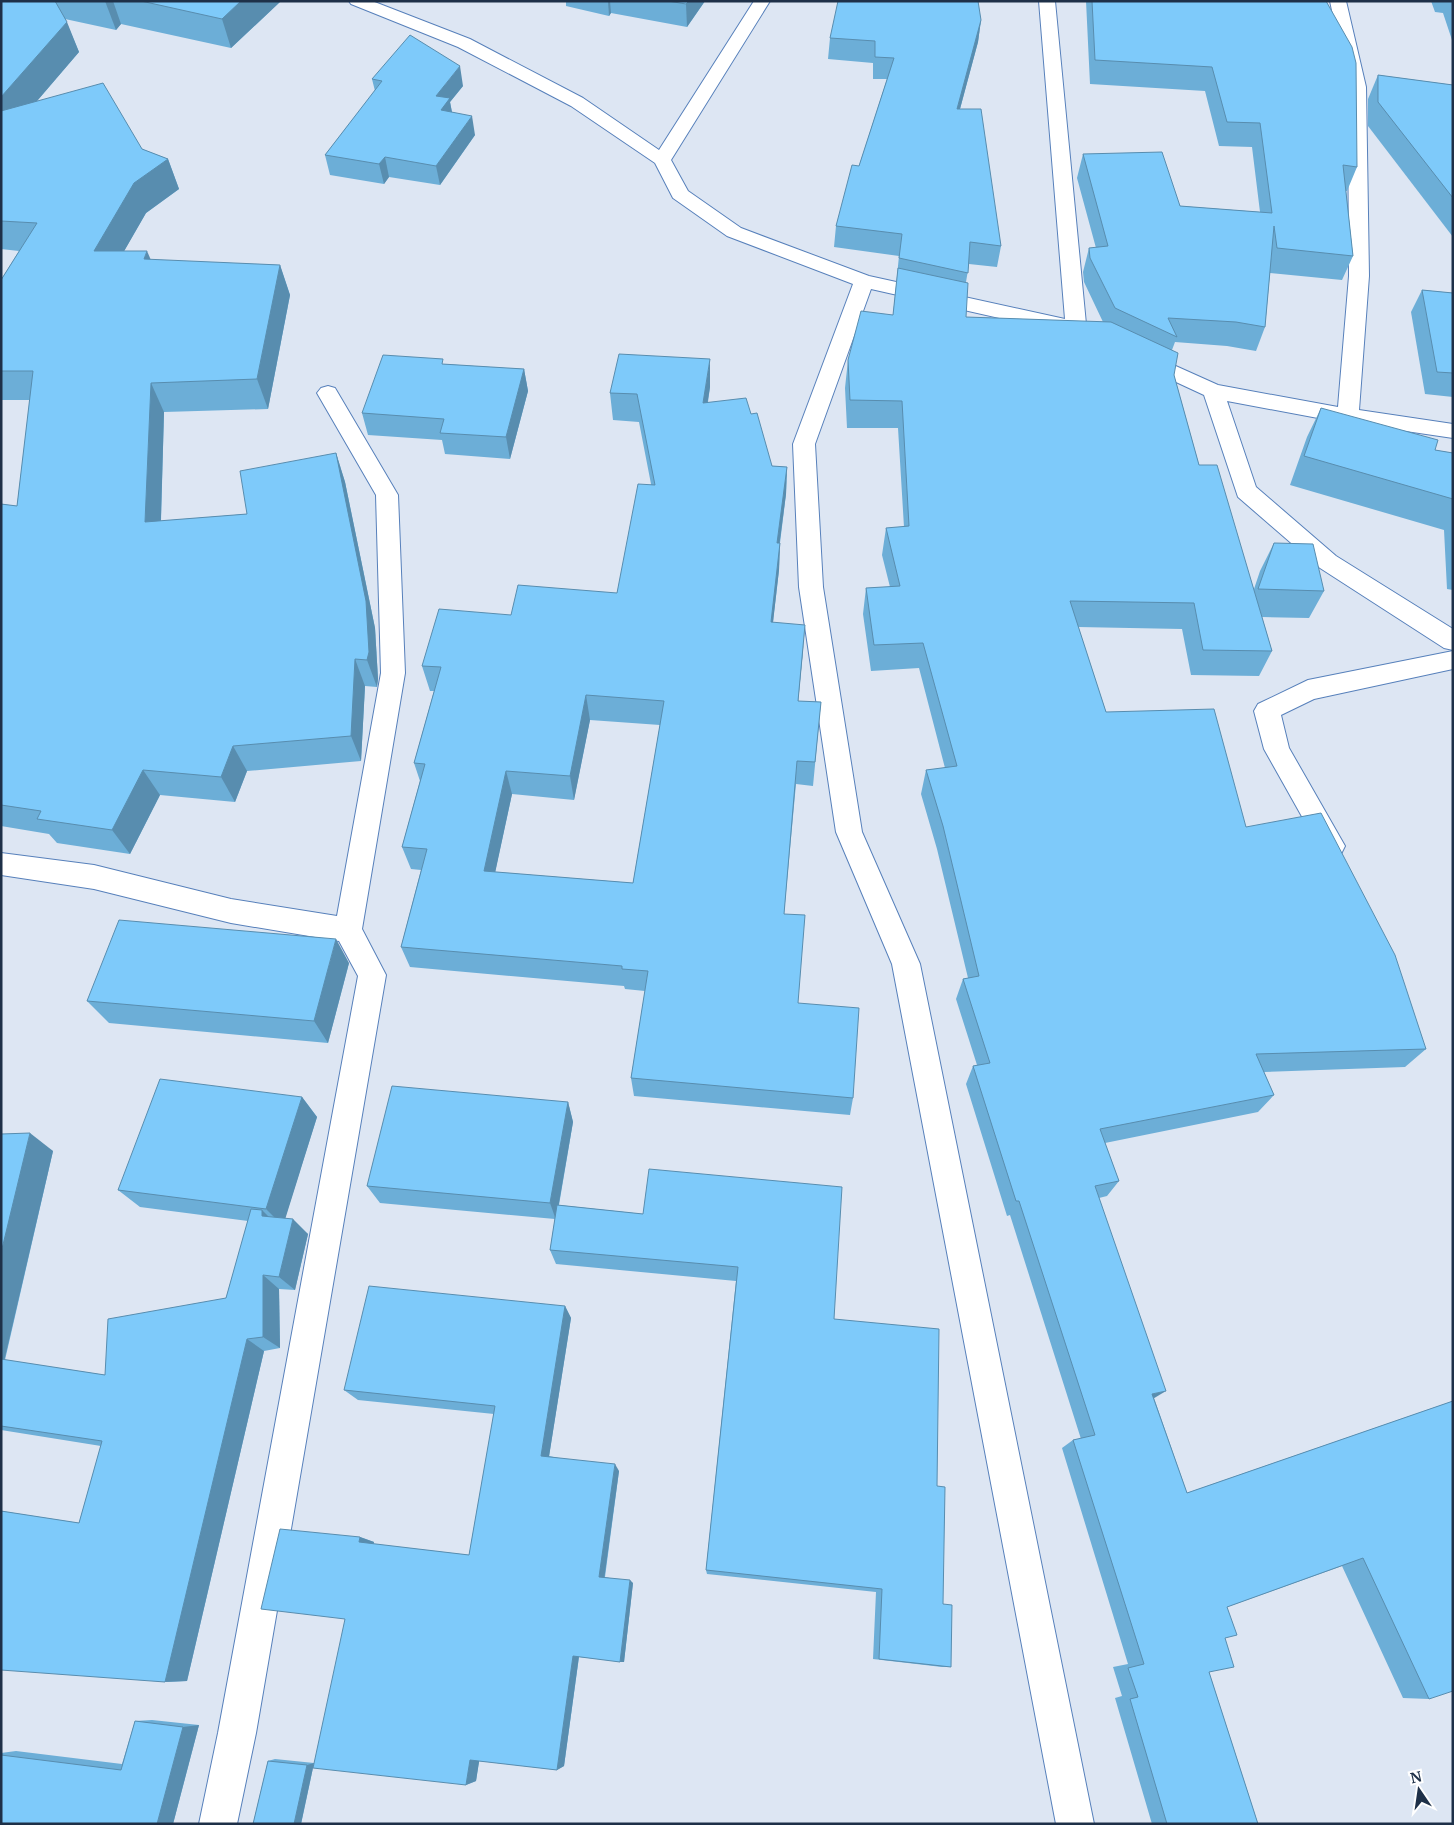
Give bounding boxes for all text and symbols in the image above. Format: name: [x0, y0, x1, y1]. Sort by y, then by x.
north arrow: [1394, 1765, 1444, 1815]
text: N: [1409, 1767, 1423, 1787]

